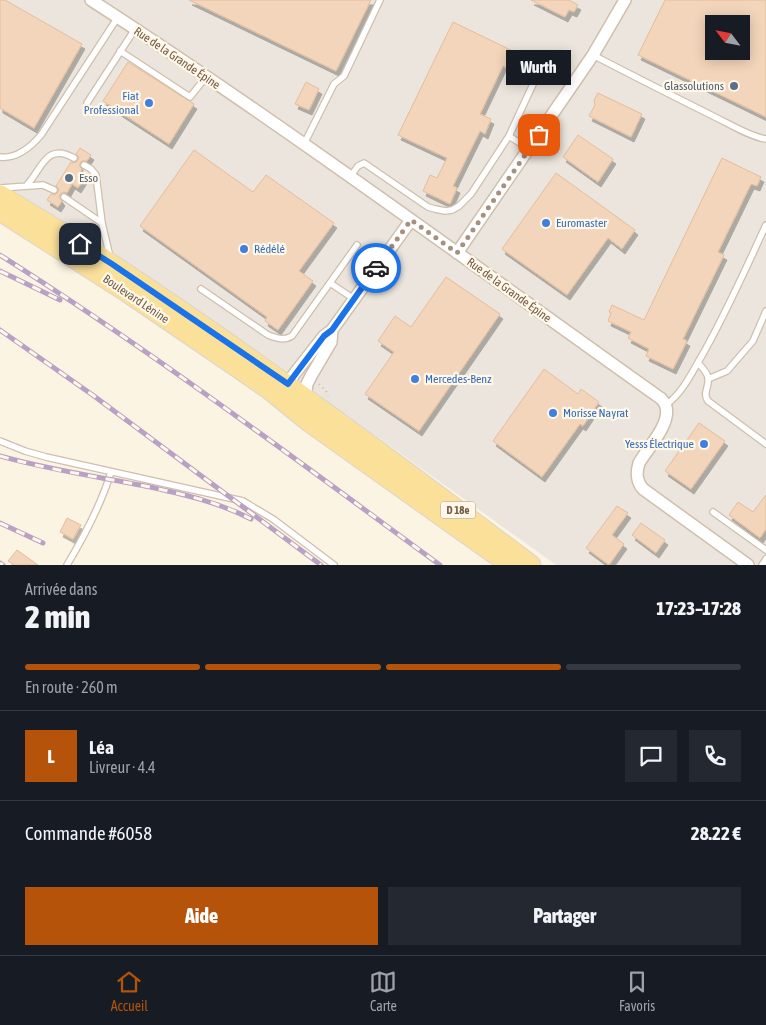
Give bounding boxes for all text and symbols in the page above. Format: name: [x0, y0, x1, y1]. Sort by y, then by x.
north arrow: [705, 15, 750, 60]
map controls: [705, 15, 750, 60]
street label: Rue de la Grande Épine: [131, 24, 223, 92]
callout: Wurth: [506, 50, 572, 85]
text: Wurth: [520, 58, 557, 76]
place label: Glassolutions: [664, 79, 724, 93]
marker: Glassolutions: [728, 80, 740, 92]
place label: Fiat Professional: [84, 89, 140, 117]
marker: Fiat Professional: [143, 97, 155, 109]
pin: [518, 114, 560, 156]
icon: bag: [525, 121, 553, 149]
place label: Esso: [79, 171, 99, 185]
marker: Esso: [63, 172, 75, 184]
place label: Euromaster: [556, 216, 607, 230]
marker: Euromaster: [540, 217, 552, 229]
pin: [59, 223, 101, 265]
icon: home: [66, 230, 94, 258]
place label: Rédélé: [254, 242, 285, 256]
marker: Rédélé: [238, 243, 250, 255]
courier: [351, 243, 401, 293]
icon: car: [362, 254, 390, 282]
street label: Rue de la Grande Épine: [464, 255, 554, 325]
street label: Boulevard Lénine: [100, 272, 172, 326]
place label: Mercedes-Benz: [425, 372, 492, 386]
marker: Mercedes-Benz: [409, 373, 421, 385]
place label: Morisse Nayrat: [563, 406, 629, 420]
marker: Morisse Nayrat: [547, 407, 559, 419]
place label: Yesss Électrique: [625, 437, 694, 451]
marker: Yesss Électrique: [698, 438, 710, 450]
road number: D 18e: [440, 502, 476, 518]
text: Arrivée dans: [25, 580, 97, 598]
text: 17:23–17:28: [656, 597, 741, 619]
text: 2 min: [25, 598, 90, 635]
text: En route · 260 m: [25, 678, 118, 696]
button: chat: [625, 730, 677, 782]
button: phone: [689, 730, 741, 782]
text: Léa: [89, 736, 114, 758]
text: L: [47, 745, 55, 767]
text: Livreur · 4.4: [89, 758, 156, 776]
text: Commande #6058: [25, 822, 152, 844]
text: 28.22 €: [691, 822, 741, 844]
button: Aide: [25, 887, 378, 945]
button: Partager: [388, 887, 741, 945]
tab: Accueil: [111, 968, 148, 1014]
tab: Carte: [369, 968, 397, 1014]
tab: Favoris: [619, 968, 655, 1014]

